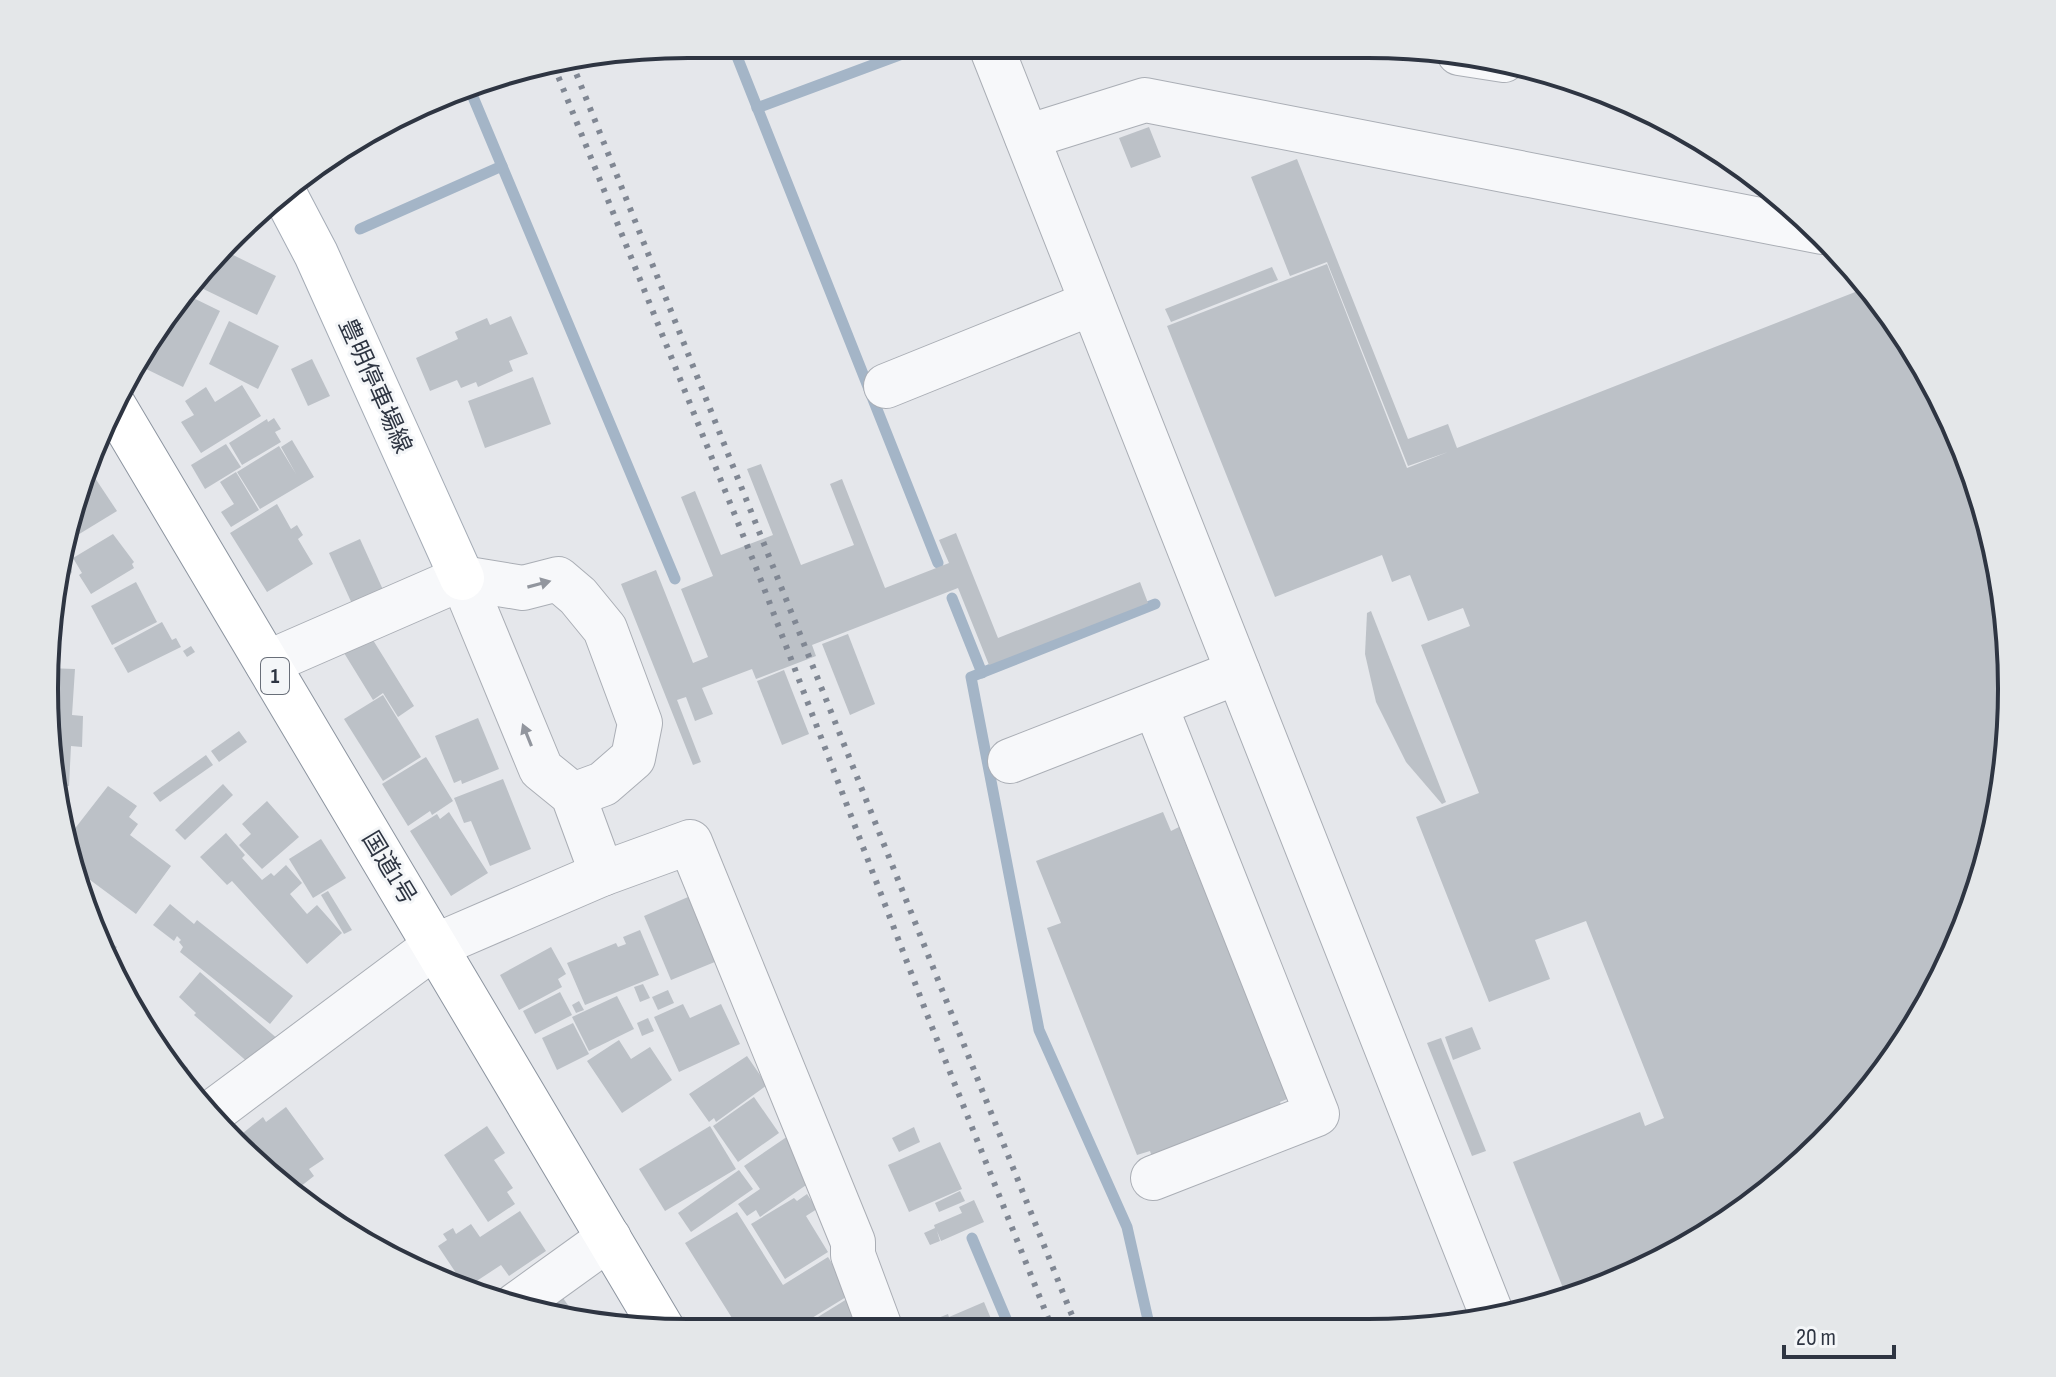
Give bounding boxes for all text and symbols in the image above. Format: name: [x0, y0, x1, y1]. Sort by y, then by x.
street label: 豊明停車場線: [332, 314, 418, 458]
one-way arrow: [527, 577, 552, 589]
road number: 1: [261, 658, 289, 694]
one-way arrow: [521, 723, 534, 747]
street label: 国道1号: [356, 826, 422, 910]
scale bar: [1784, 1309, 1894, 1359]
text: 20 m: [1796, 1323, 1836, 1352]

